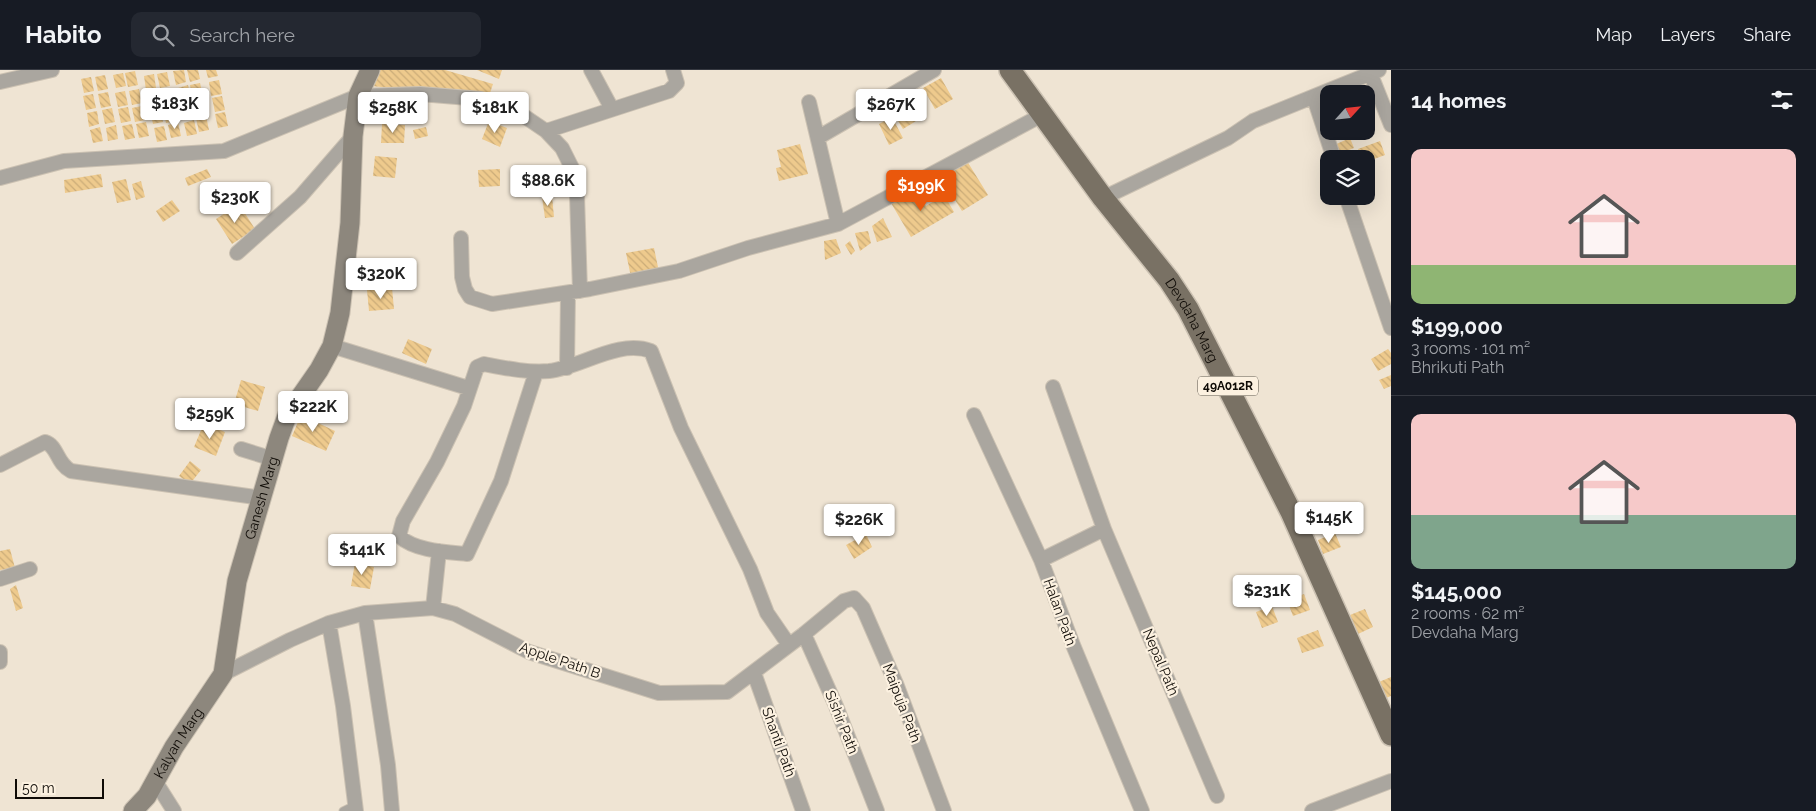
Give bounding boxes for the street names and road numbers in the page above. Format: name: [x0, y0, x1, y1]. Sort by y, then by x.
street label: Devdaha Marg: [1162, 275, 1222, 365]
road number: 49A012R: [1198, 376, 1258, 396]
street label: Ganesh Marg: [242, 455, 281, 541]
street label: Halan Path: [1040, 576, 1080, 648]
street label: Nepal Path: [1140, 626, 1182, 698]
street label: Apple Path B: [518, 639, 602, 681]
street label: Maipuja Path: [880, 661, 924, 745]
street label: Sishir Path: [822, 688, 862, 756]
street label: Kalyan Marg: [150, 705, 206, 781]
street label: Shanti Path: [759, 705, 799, 779]

